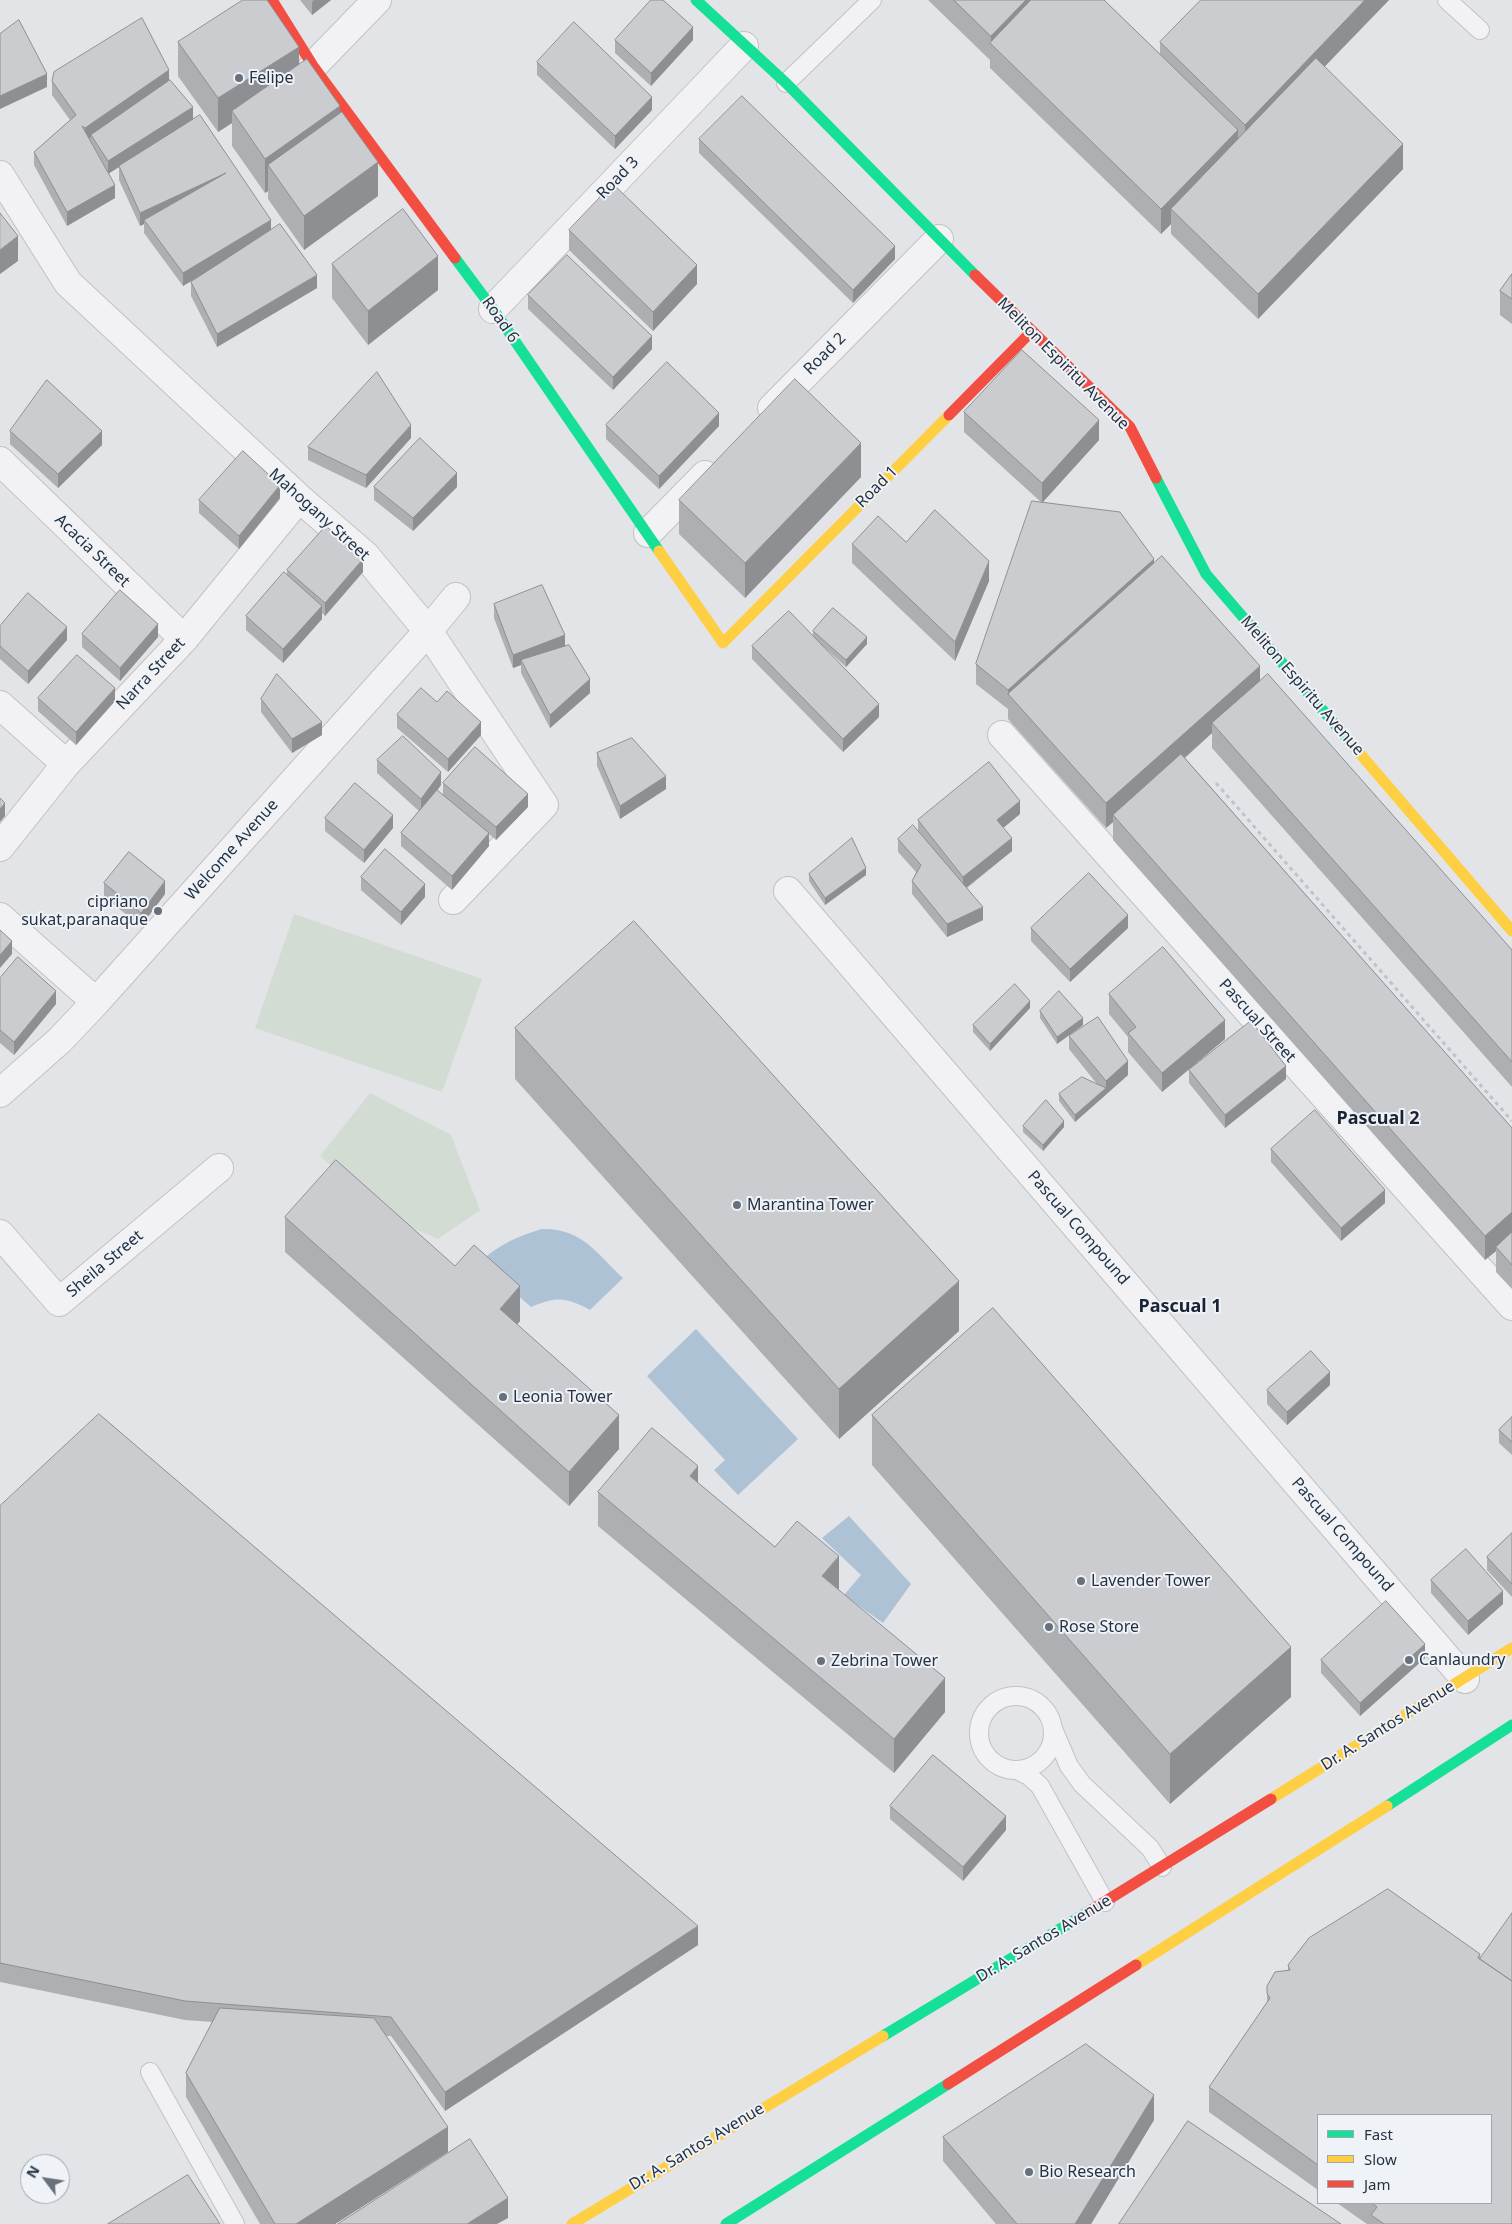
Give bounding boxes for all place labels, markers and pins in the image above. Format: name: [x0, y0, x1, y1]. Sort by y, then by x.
place label: Felipe: [249, 68, 293, 88]
marker: Felipe: [233, 72, 245, 84]
place label: cipriano sukat,paranaque: [21, 892, 148, 930]
marker: cipriano sukat,paranaque: [152, 905, 164, 917]
place label: Marantina Tower: [747, 1195, 874, 1215]
marker: Marantina Tower: [731, 1199, 743, 1211]
place label: Leonia Tower: [513, 1387, 613, 1407]
marker: Leonia Tower: [497, 1391, 509, 1403]
place label: Lavender Tower: [1091, 1571, 1210, 1591]
marker: Lavender Tower: [1075, 1575, 1087, 1587]
place label: Rose Store: [1059, 1617, 1139, 1637]
marker: Rose Store: [1043, 1621, 1055, 1633]
place label: Canlaundry: [1419, 1650, 1505, 1670]
place label: Zebrina Tower: [831, 1651, 938, 1671]
marker: Canlaundry: [1403, 1654, 1415, 1666]
marker: Zebrina Tower: [815, 1655, 827, 1667]
place label: Bio Research: [1039, 2162, 1136, 2182]
marker: Bio Research: [1023, 2166, 1035, 2178]

